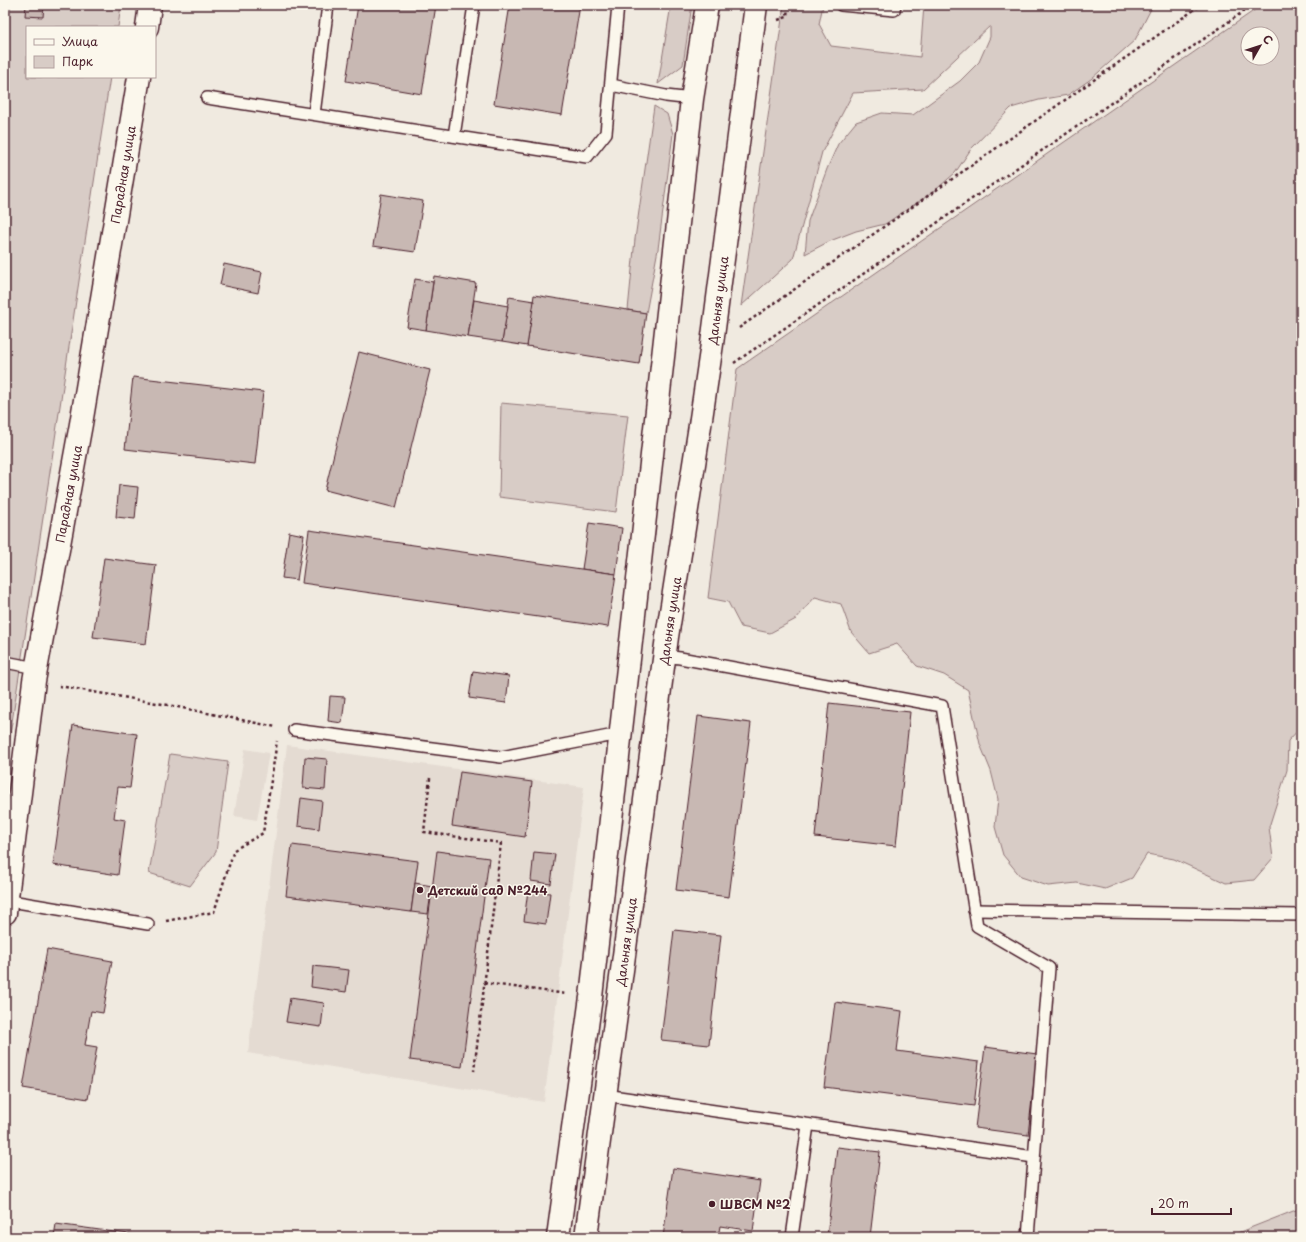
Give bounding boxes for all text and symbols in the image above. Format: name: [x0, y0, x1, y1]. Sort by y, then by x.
legend: [26, 26, 156, 78]
north arrow: [1240, 26, 1280, 66]
text: С: [1259, 31, 1277, 48]
text: Улица: [62, 32, 98, 50]
text: Парк: [62, 52, 94, 70]
street label: Парадная улица: [106, 124, 140, 225]
street label: Дальняя улица: [703, 255, 732, 346]
street label: Парадная улица: [50, 443, 86, 544]
street label: Дальняя улица: [654, 575, 685, 667]
place label: Детский сад №244: [427, 881, 547, 899]
marker: Детский сад №244: [415, 885, 425, 895]
street label: Дальняя улица: [611, 896, 641, 988]
scale bar: [1152, 1190, 1231, 1216]
text: 20 m: [1158, 1194, 1189, 1212]
place label: ШВСМ №2: [720, 1195, 791, 1213]
marker: ШВСМ №2: [707, 1199, 717, 1209]

